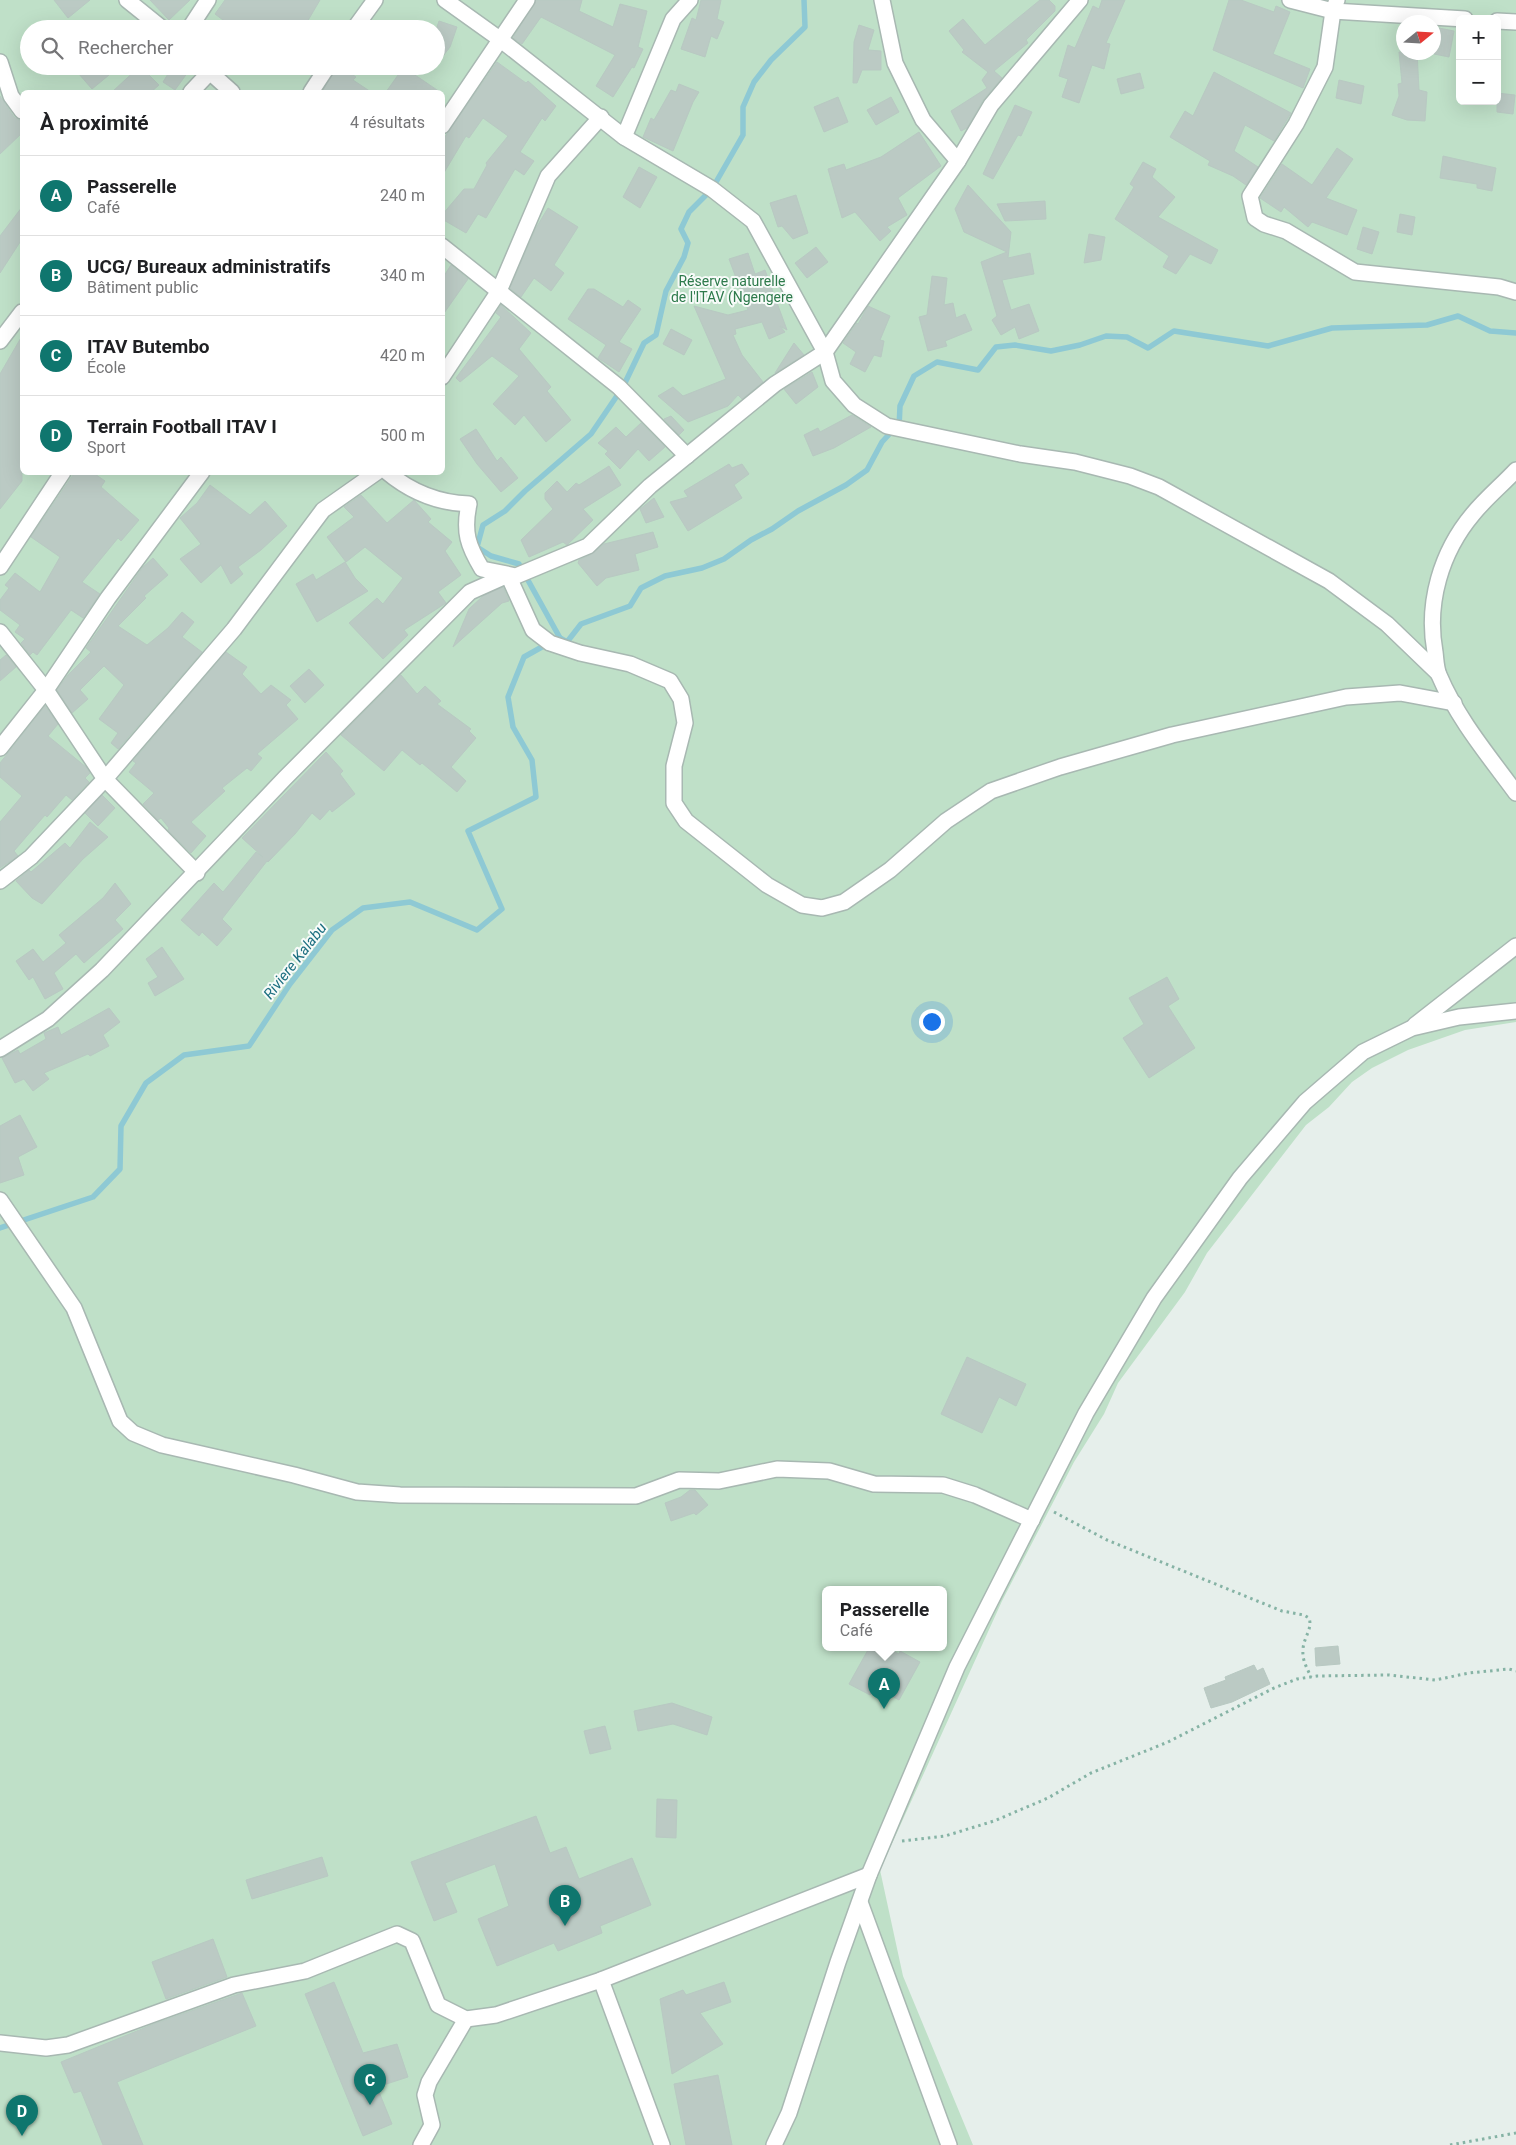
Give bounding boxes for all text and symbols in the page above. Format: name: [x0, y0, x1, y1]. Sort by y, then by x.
north arrow: [1396, 15, 1441, 60]
map controls: [1456, 15, 1501, 105]
button: +: [1456, 15, 1501, 60]
search box: [20, 20, 445, 75]
icon: search: [38, 34, 66, 62]
text: Rechercher: [78, 36, 173, 59]
button: −: [1456, 60, 1501, 105]
text: À proximité: [40, 111, 149, 135]
text: 4 résultats: [350, 113, 425, 132]
text: Passerelle: [87, 175, 176, 198]
text: A: [51, 186, 61, 205]
text: 240 m: [380, 186, 425, 205]
text: Café: [87, 198, 120, 217]
text: UCG/ Bureaux administratifs: [87, 255, 331, 278]
text: B: [51, 266, 61, 285]
text: 340 m: [380, 266, 425, 285]
park label: Réserve naturelle de l'ITAV (Ngengere: [671, 273, 793, 306]
text: Bâtiment public: [87, 278, 198, 297]
text: ITAV Butembo: [87, 335, 210, 358]
text: C: [51, 346, 61, 365]
text: 420 m: [380, 346, 425, 365]
text: École: [87, 358, 126, 377]
text: Terrain Football ITAV I: [87, 415, 277, 438]
text: D: [51, 426, 61, 445]
text: 500 m: [380, 426, 425, 445]
text: Sport: [87, 438, 126, 457]
water label: Riviere Kalabu: [260, 919, 330, 1003]
your location: [919, 1009, 945, 1035]
popup: [822, 1586, 947, 1651]
text: Passerelle: [840, 1598, 929, 1621]
text: Café: [840, 1621, 873, 1640]
pin: A: [868, 1668, 900, 1709]
pin: B: [549, 1885, 581, 1926]
pin: C: [354, 2064, 386, 2105]
pin: D: [6, 2095, 38, 2136]

